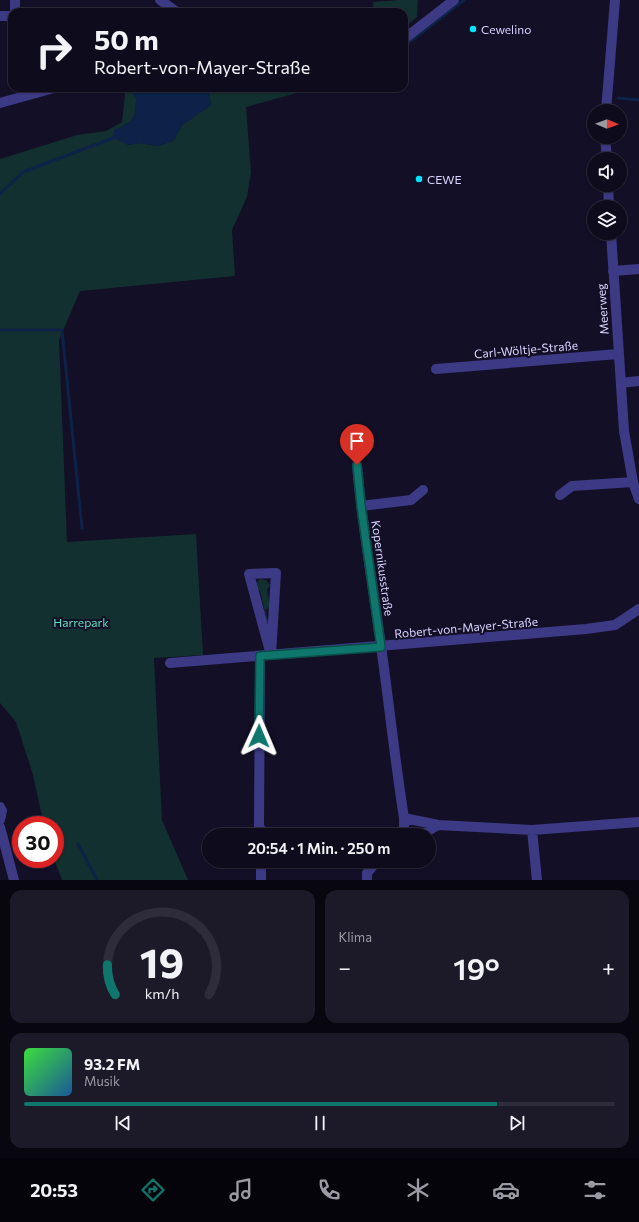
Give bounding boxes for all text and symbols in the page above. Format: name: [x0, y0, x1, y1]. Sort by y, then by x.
text: 50 m: [94, 22, 159, 56]
place label: Cewelino: [481, 22, 531, 36]
icon: right: [28, 24, 80, 76]
marker: Cewelino: [468, 24, 478, 34]
text: Robert-von-Mayer-Straße: [94, 56, 310, 78]
north arrow: [587, 104, 627, 144]
map controls: [587, 104, 627, 240]
button: sound: [587, 152, 627, 192]
place label: CEWE: [427, 172, 462, 186]
marker: CEWE: [414, 174, 424, 184]
button: layers: [587, 200, 627, 240]
street label: Meerweg: [593, 283, 611, 335]
street label: Carl-Wöltje-Straße: [473, 337, 579, 361]
pin: [340, 424, 374, 465]
icon: arrive: [346, 430, 368, 452]
street label: Kopernikusstraße: [369, 519, 397, 617]
street label: Robert-von-Mayer-Straße: [394, 614, 538, 640]
park label: Harrepark: [53, 615, 109, 629]
position arrow: [238, 715, 280, 757]
speed limit sign: 30: [12, 816, 64, 868]
text: 20:54 · 1 Min. · 250 m: [248, 839, 390, 857]
text: Klima: [339, 929, 372, 945]
text: 19: [140, 935, 184, 986]
text: 19°: [453, 949, 500, 986]
text: −: [339, 954, 351, 981]
text: +: [602, 954, 615, 981]
text: km/h: [145, 983, 180, 1001]
text: 93.2 FM: [84, 1055, 140, 1073]
text: Musik: [84, 1073, 120, 1089]
icon: previous: [112, 1112, 134, 1134]
icon: pause: [309, 1112, 331, 1134]
icon: next: [506, 1112, 528, 1134]
icon: directions: [139, 1176, 167, 1204]
icon: music: [227, 1176, 255, 1204]
icon: phone: [315, 1176, 343, 1204]
icon: climate: [404, 1176, 432, 1204]
icon: car: [492, 1176, 520, 1204]
icon: filters: [581, 1176, 609, 1204]
text: 20:53: [30, 1179, 78, 1201]

